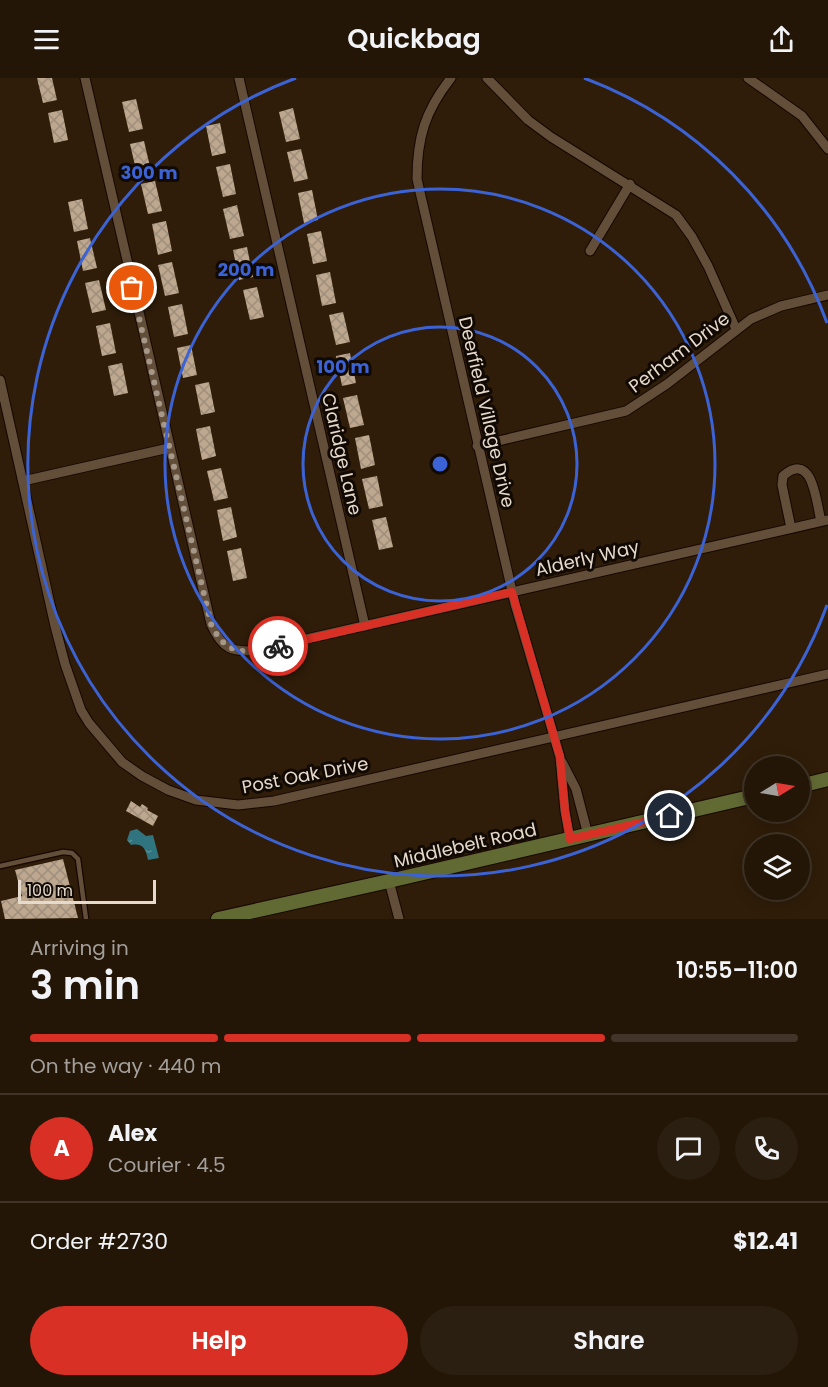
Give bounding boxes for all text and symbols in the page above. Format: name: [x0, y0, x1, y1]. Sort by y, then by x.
text: Quickbag: [347, 20, 481, 57]
icon: menu: [30, 23, 63, 56]
icon: share: [765, 23, 798, 56]
text: 300 m: [120, 160, 178, 185]
text: 200 m: [218, 257, 274, 282]
pin: [106, 262, 157, 313]
icon: bag: [115, 271, 148, 304]
street label: Perham Drive: [623, 306, 735, 398]
street label: Deerfield Village Drive: [453, 314, 521, 510]
text: 100 m: [316, 354, 370, 379]
street label: Claridge Lane: [316, 391, 368, 517]
centre of rings: [430, 454, 450, 474]
street label: Alderly Way: [533, 534, 641, 582]
courier: [248, 616, 308, 676]
icon: bike: [262, 630, 295, 663]
street label: Post Oak Drive: [240, 750, 370, 800]
north arrow: [744, 756, 810, 822]
map controls: [744, 756, 810, 900]
pin: [644, 790, 695, 841]
icon: home: [653, 799, 686, 832]
street label: Middlebelt Road: [391, 816, 539, 874]
button: layers: [744, 834, 810, 900]
scale bar: [18, 877, 156, 904]
text: 100 m: [27, 879, 73, 902]
text: Arriving in: [30, 934, 129, 962]
text: 10:55–11:00: [676, 955, 798, 986]
text: 3 min: [30, 958, 140, 1013]
text: On the way · 440 m: [30, 1052, 221, 1080]
button: chat: [657, 1117, 720, 1180]
button: phone: [735, 1117, 798, 1180]
text: Alex: [108, 1118, 157, 1149]
text: A: [53, 1133, 70, 1164]
text: Courier · 4.5: [108, 1151, 226, 1179]
text: Order #2730: [30, 1226, 168, 1257]
text: $12.41: [733, 1226, 798, 1257]
button: Help: [30, 1306, 408, 1375]
button: Share: [420, 1306, 798, 1375]

